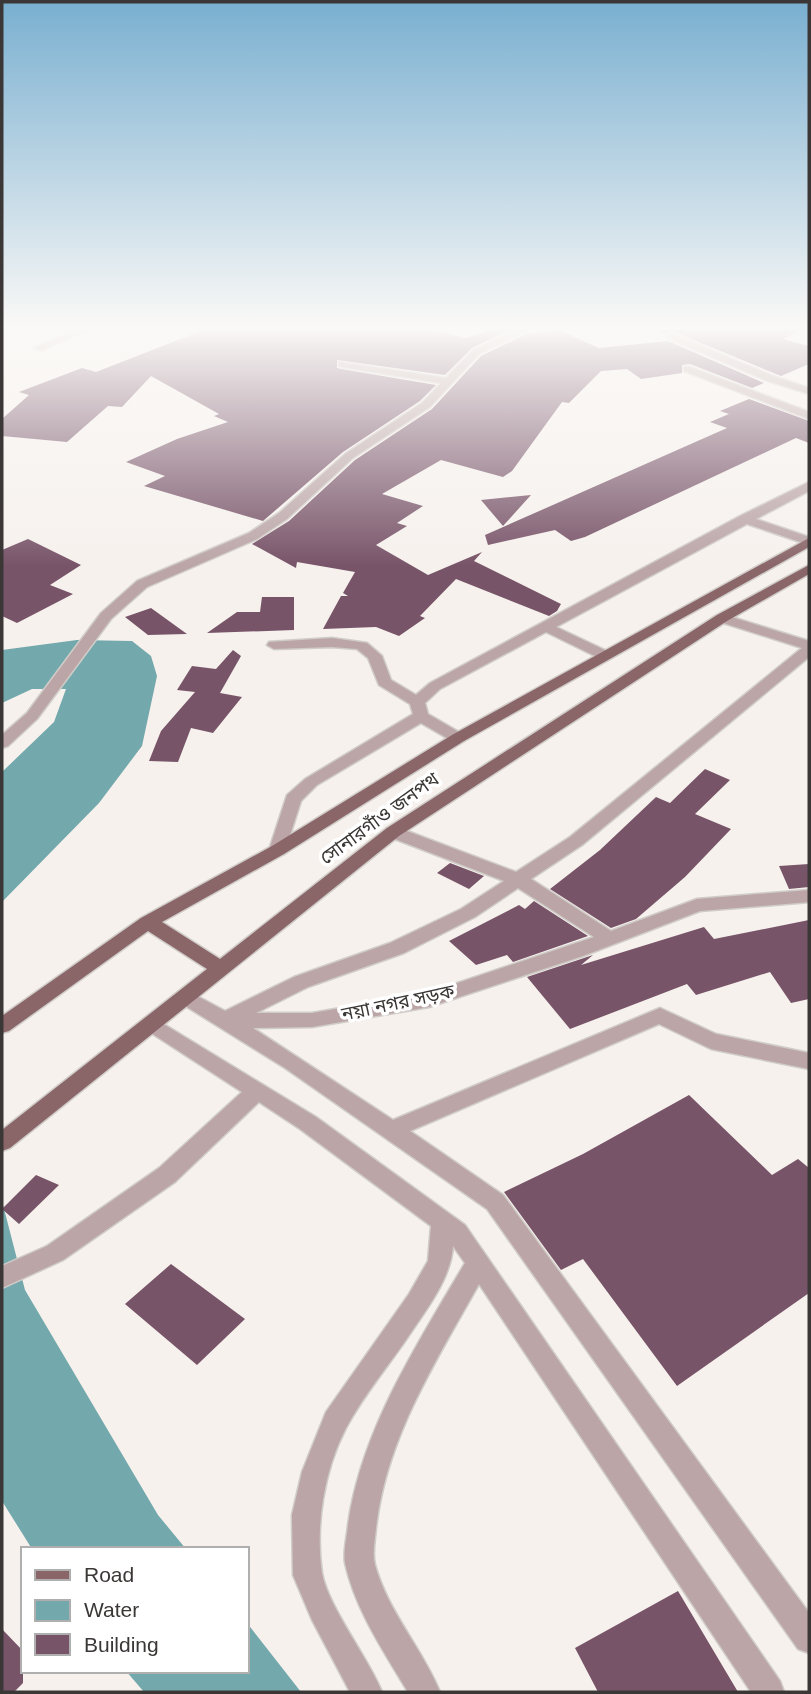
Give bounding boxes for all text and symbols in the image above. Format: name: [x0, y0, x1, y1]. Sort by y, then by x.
street label: সোনারগাঁও জনপথ: [315, 767, 443, 869]
street label: নয়া নগর সড়ক: [339, 980, 457, 1025]
legend: [21, 1547, 248, 1673]
text: Road: [84, 1563, 134, 1586]
text: Water: [84, 1598, 139, 1621]
text: Building: [84, 1633, 159, 1656]

